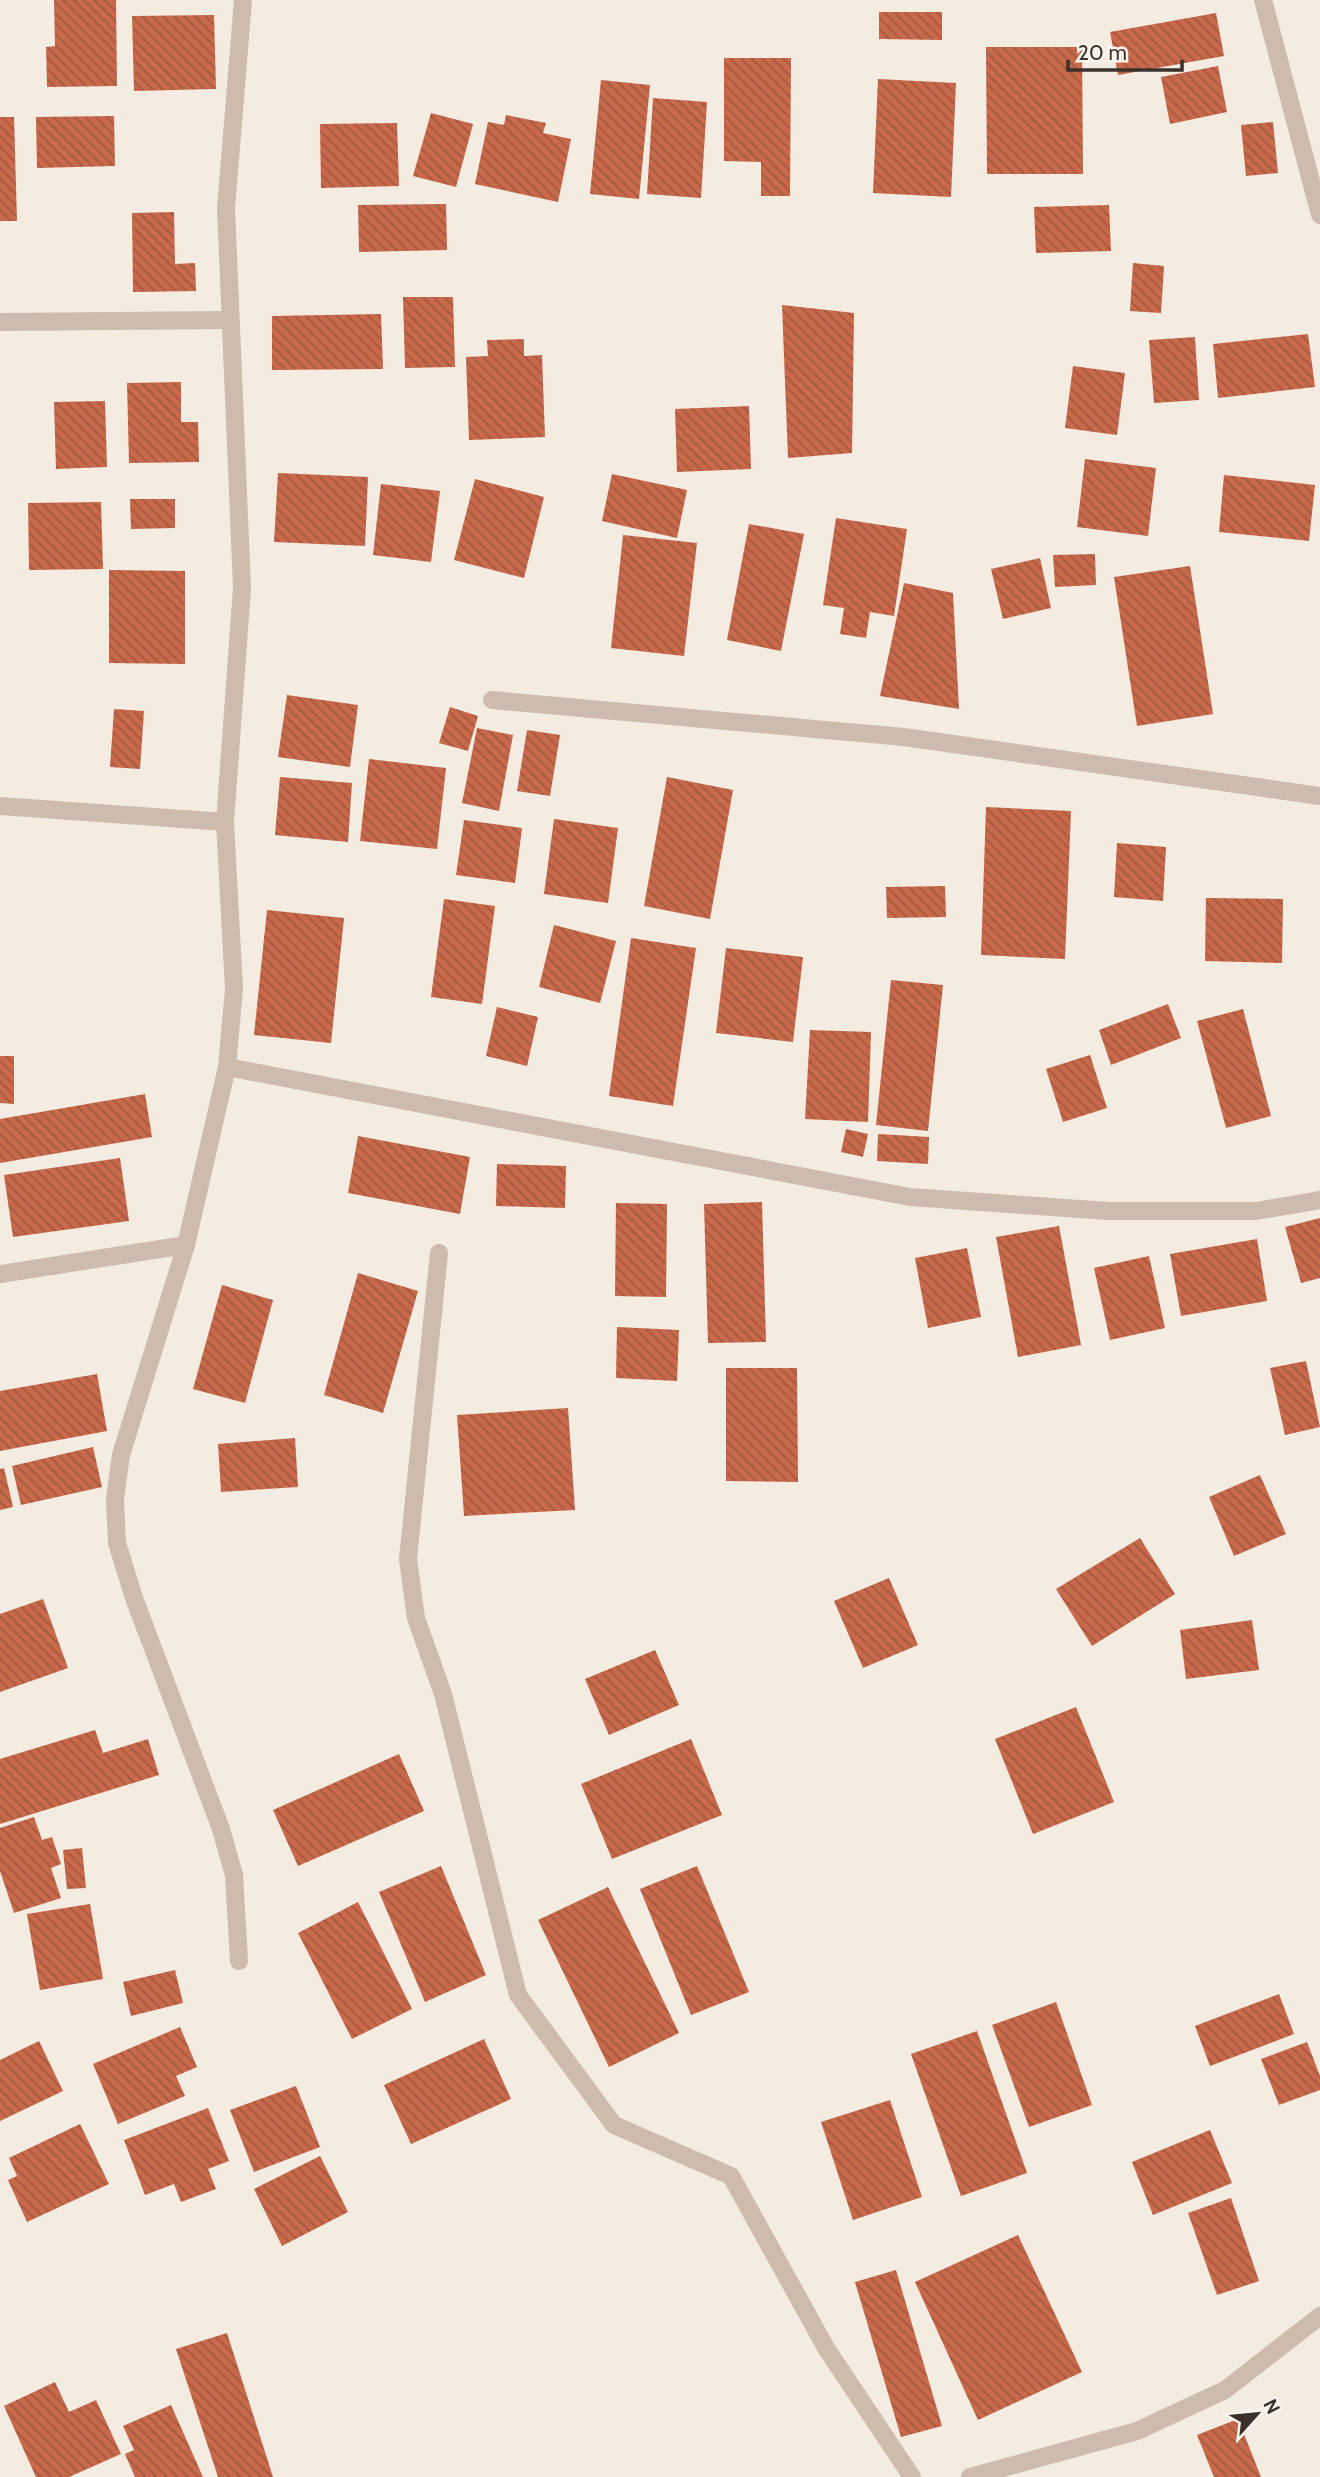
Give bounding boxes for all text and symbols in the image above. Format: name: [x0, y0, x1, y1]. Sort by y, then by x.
scale bar: [1068, 28, 1182, 72]
text: 20 m: [1078, 40, 1127, 65]
north arrow: [1222, 2379, 1292, 2449]
text: N: [1258, 2395, 1285, 2418]

